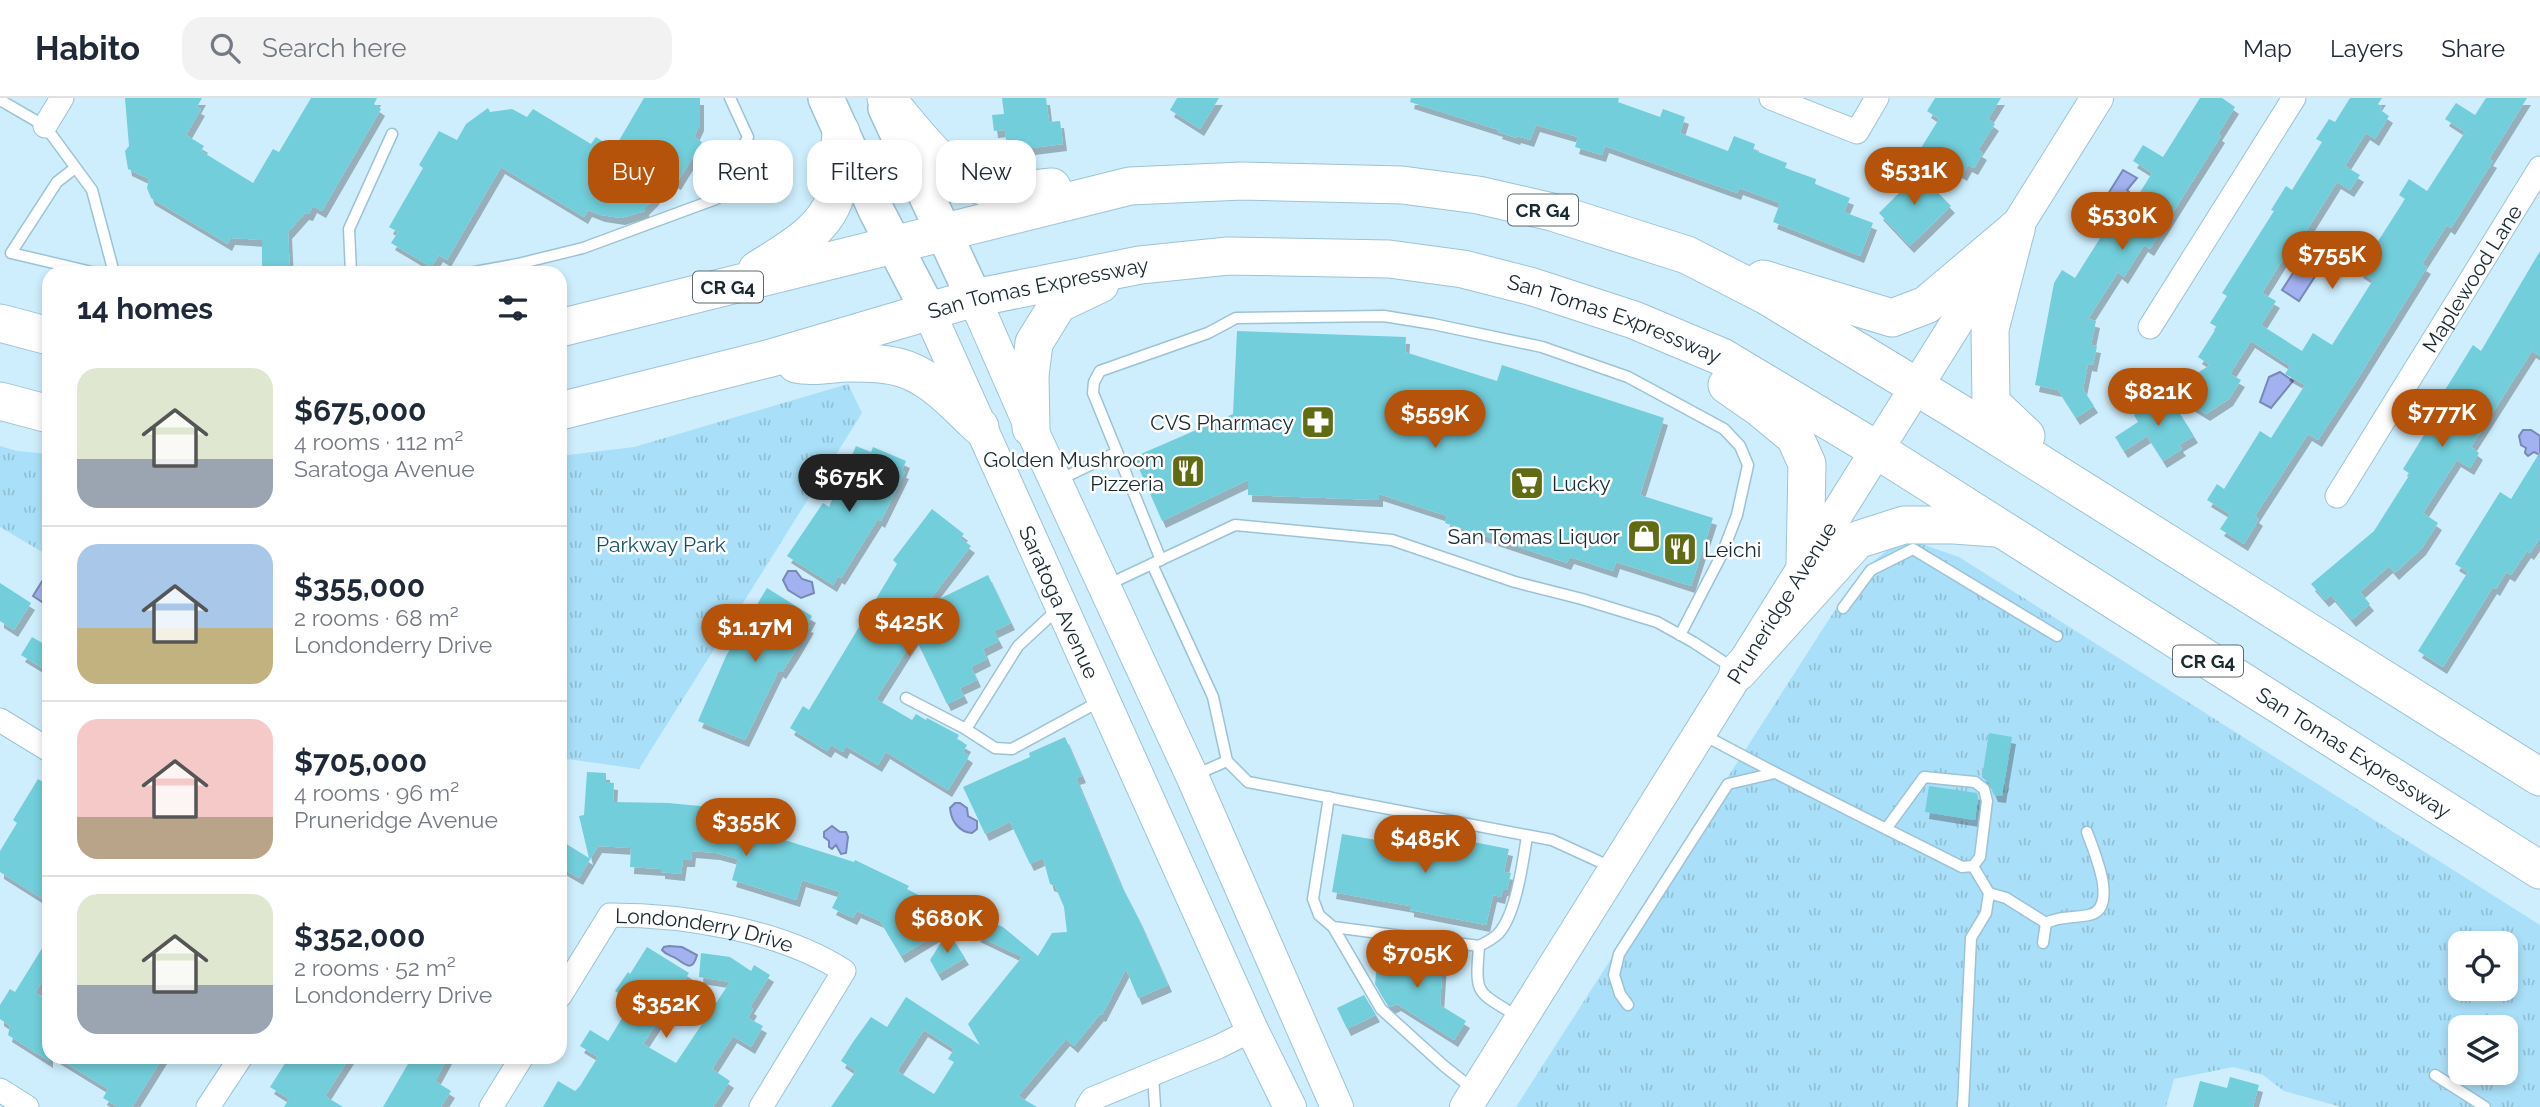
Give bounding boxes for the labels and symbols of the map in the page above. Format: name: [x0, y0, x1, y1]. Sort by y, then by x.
pin: $531K: [1865, 148, 1963, 207]
pin: $530K: [2073, 192, 2171, 252]
road number: CR G4: [1508, 194, 1578, 226]
street label: Maplewood Lane: [2417, 200, 2527, 357]
pin: $755K: [2283, 232, 2381, 291]
street label: San Tomas Expressway: [924, 252, 1150, 324]
street label: San Tomas Expressway: [1505, 268, 1725, 368]
road number: CR G4: [693, 272, 763, 302]
pin: $821K: [2109, 368, 2207, 428]
pin: $559K: [1386, 390, 1484, 450]
pin: $777K: [2393, 390, 2491, 449]
pharmacy icon: CVS Pharmacy: [1299, 403, 1337, 441]
place label: CVS Pharmacy: [1150, 410, 1294, 435]
place label: Golden Mushroom Pizzeria: [983, 447, 1164, 496]
restaurant icon: Golden Mushroom Pizzeria: [1169, 452, 1207, 490]
pin: $675K: [800, 454, 898, 514]
supermarket icon: Lucky: [1508, 464, 1546, 502]
place label: Lucky: [1552, 471, 1611, 496]
shop icon: San Tomas Liquor: [1625, 517, 1663, 555]
street label: Pruneridge Avenue: [1722, 517, 1841, 688]
street label: Saratoga Avenue: [1014, 522, 1105, 682]
place label: San Tomas Liquor: [1448, 524, 1621, 549]
restaurant icon: Leichi: [1661, 530, 1699, 568]
park label: Parkway Park: [596, 532, 726, 557]
place label: Leichi: [1704, 537, 1761, 562]
pin: $425K: [860, 598, 958, 658]
pin: $1.17M: [698, 604, 812, 664]
road number: CR G4: [2173, 646, 2243, 676]
street label: San Tomas Expressway: [2252, 681, 2456, 823]
pin: $355K: [697, 798, 795, 858]
pin: $485K: [1376, 816, 1474, 875]
pin: $680K: [898, 896, 996, 955]
street label: Londonderry Drive: [615, 902, 797, 957]
pin: $705K: [1368, 930, 1466, 990]
pin: $352K: [617, 981, 715, 1040]

